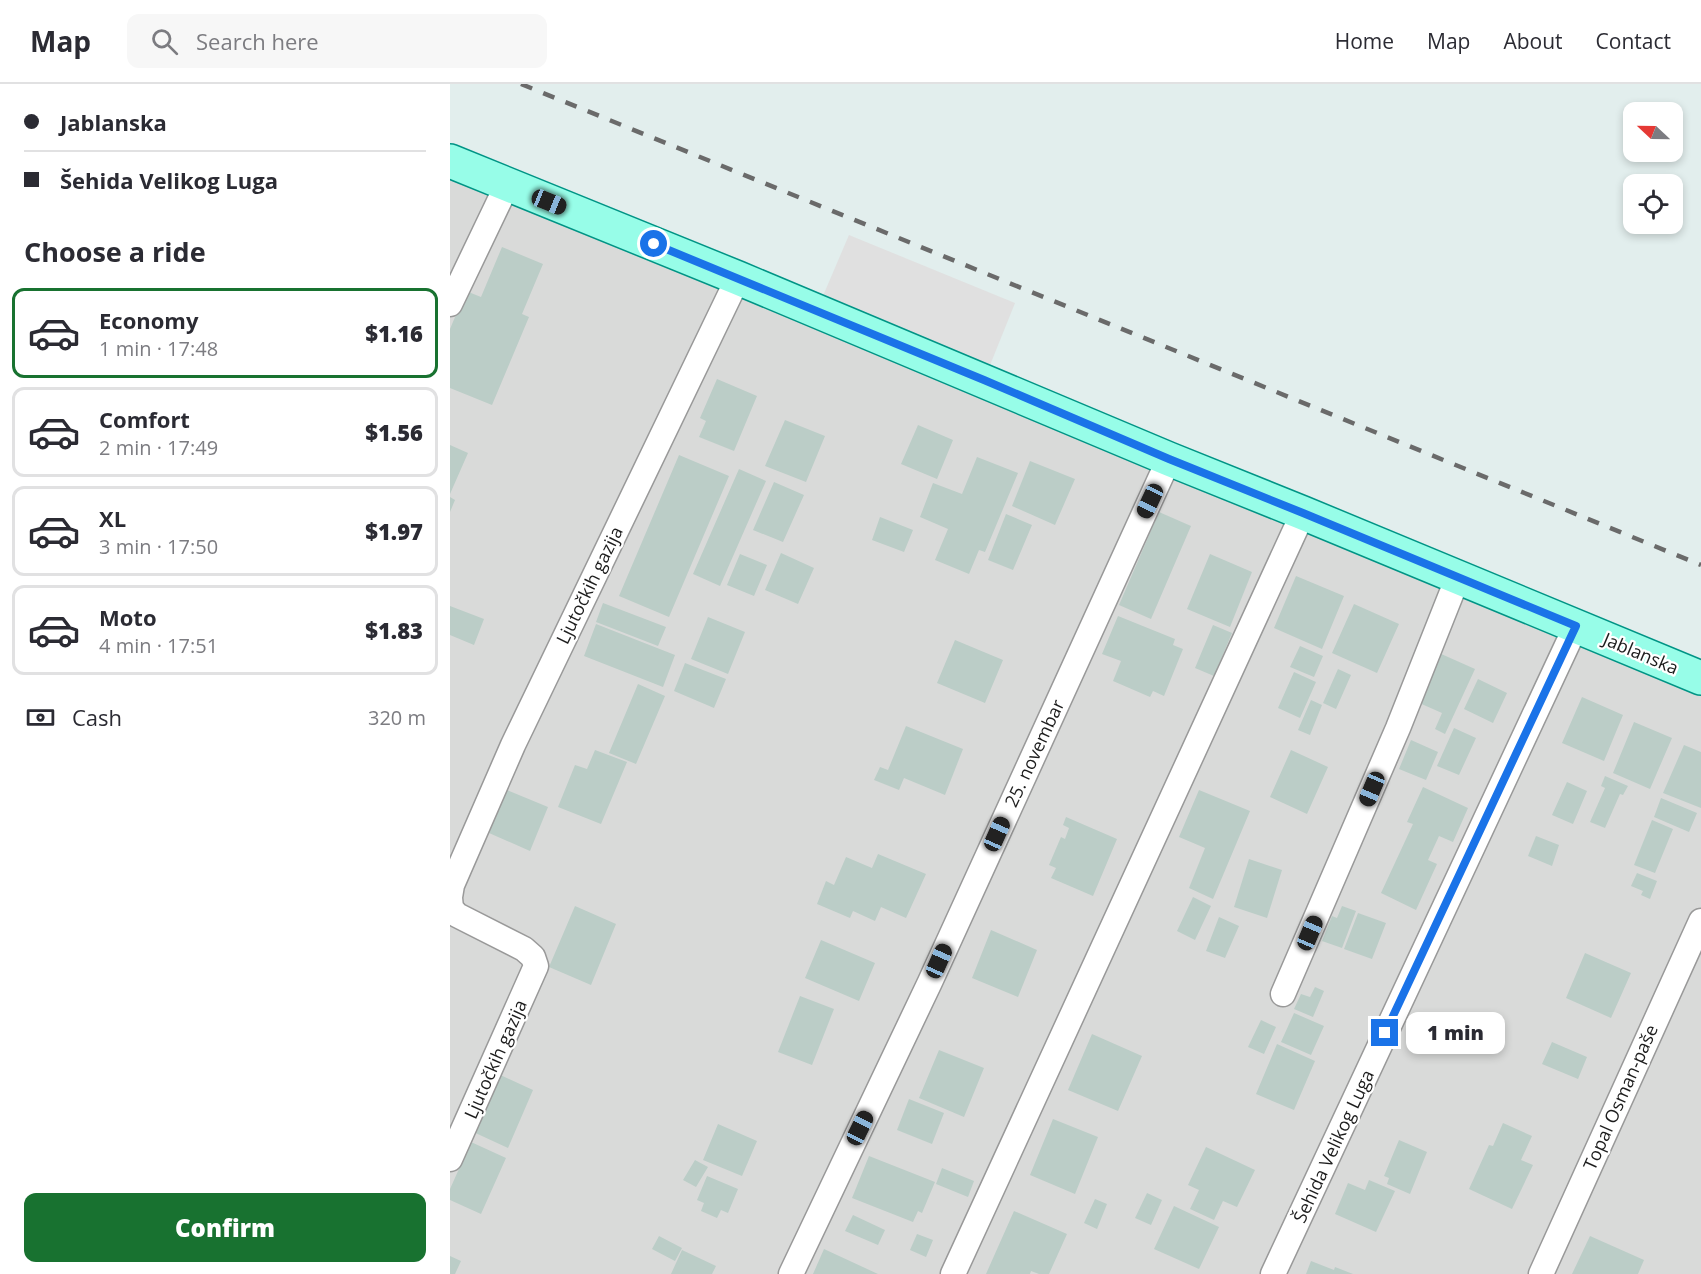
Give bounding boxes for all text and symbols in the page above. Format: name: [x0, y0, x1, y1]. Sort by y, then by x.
search box: [127, 14, 547, 68]
text: Map: [30, 22, 91, 60]
icon: search: [148, 25, 181, 58]
text: Search here: [196, 26, 319, 56]
text: Home: [1335, 27, 1394, 55]
text: Map: [1427, 27, 1470, 55]
text: About: [1503, 27, 1563, 55]
text: Contact: [1596, 27, 1671, 55]
north arrow: [1623, 102, 1683, 162]
map controls: [1623, 102, 1683, 234]
text: Jablanska: [60, 107, 167, 137]
text: Šehida Velikog Luga: [60, 165, 278, 195]
button: locate: [1623, 174, 1683, 234]
car: [529, 187, 569, 217]
route start: [640, 230, 667, 257]
text: Choose a ride: [24, 233, 206, 270]
text: Economy: [99, 305, 198, 335]
icon: car: [27, 306, 81, 360]
text: $1.16: [365, 318, 423, 348]
text: 1 min · 17:48: [99, 335, 218, 362]
text: Comfort: [99, 404, 190, 434]
icon: car: [27, 405, 81, 459]
text: $1.56: [365, 417, 423, 447]
text: 2 min · 17:49: [99, 434, 218, 461]
car: [1134, 481, 1166, 521]
text: XL: [99, 503, 126, 533]
icon: car: [27, 504, 81, 558]
text: $1.97: [365, 516, 423, 546]
street label: Ljutočkih gazija: [550, 522, 628, 648]
text: 3 min · 17:50: [99, 533, 218, 560]
text: Moto: [99, 602, 157, 632]
icon: car: [27, 603, 81, 657]
text: $1.83: [365, 615, 423, 645]
street label: Jablanska: [1598, 626, 1682, 680]
text: 4 min · 17:51: [99, 632, 218, 659]
street label: 25. novembar: [999, 695, 1070, 811]
icon: cash: [24, 701, 57, 734]
text: Cash: [72, 702, 122, 732]
text: 320 m: [368, 704, 426, 731]
car: [1357, 769, 1387, 809]
car: [981, 814, 1013, 854]
car: [1295, 913, 1325, 953]
car: [923, 941, 955, 981]
street label: Ljutočkih gazija: [458, 996, 532, 1122]
callout: 1 min: [1406, 1012, 1505, 1054]
route end: [1371, 1019, 1398, 1046]
text: 1 min: [1427, 1019, 1484, 1046]
street label: Topal Osman-paše: [1577, 1021, 1663, 1173]
street label: Šehida Velikog Luga: [1287, 1066, 1379, 1226]
car: [844, 1108, 876, 1148]
button: Confirm: [24, 1193, 426, 1262]

